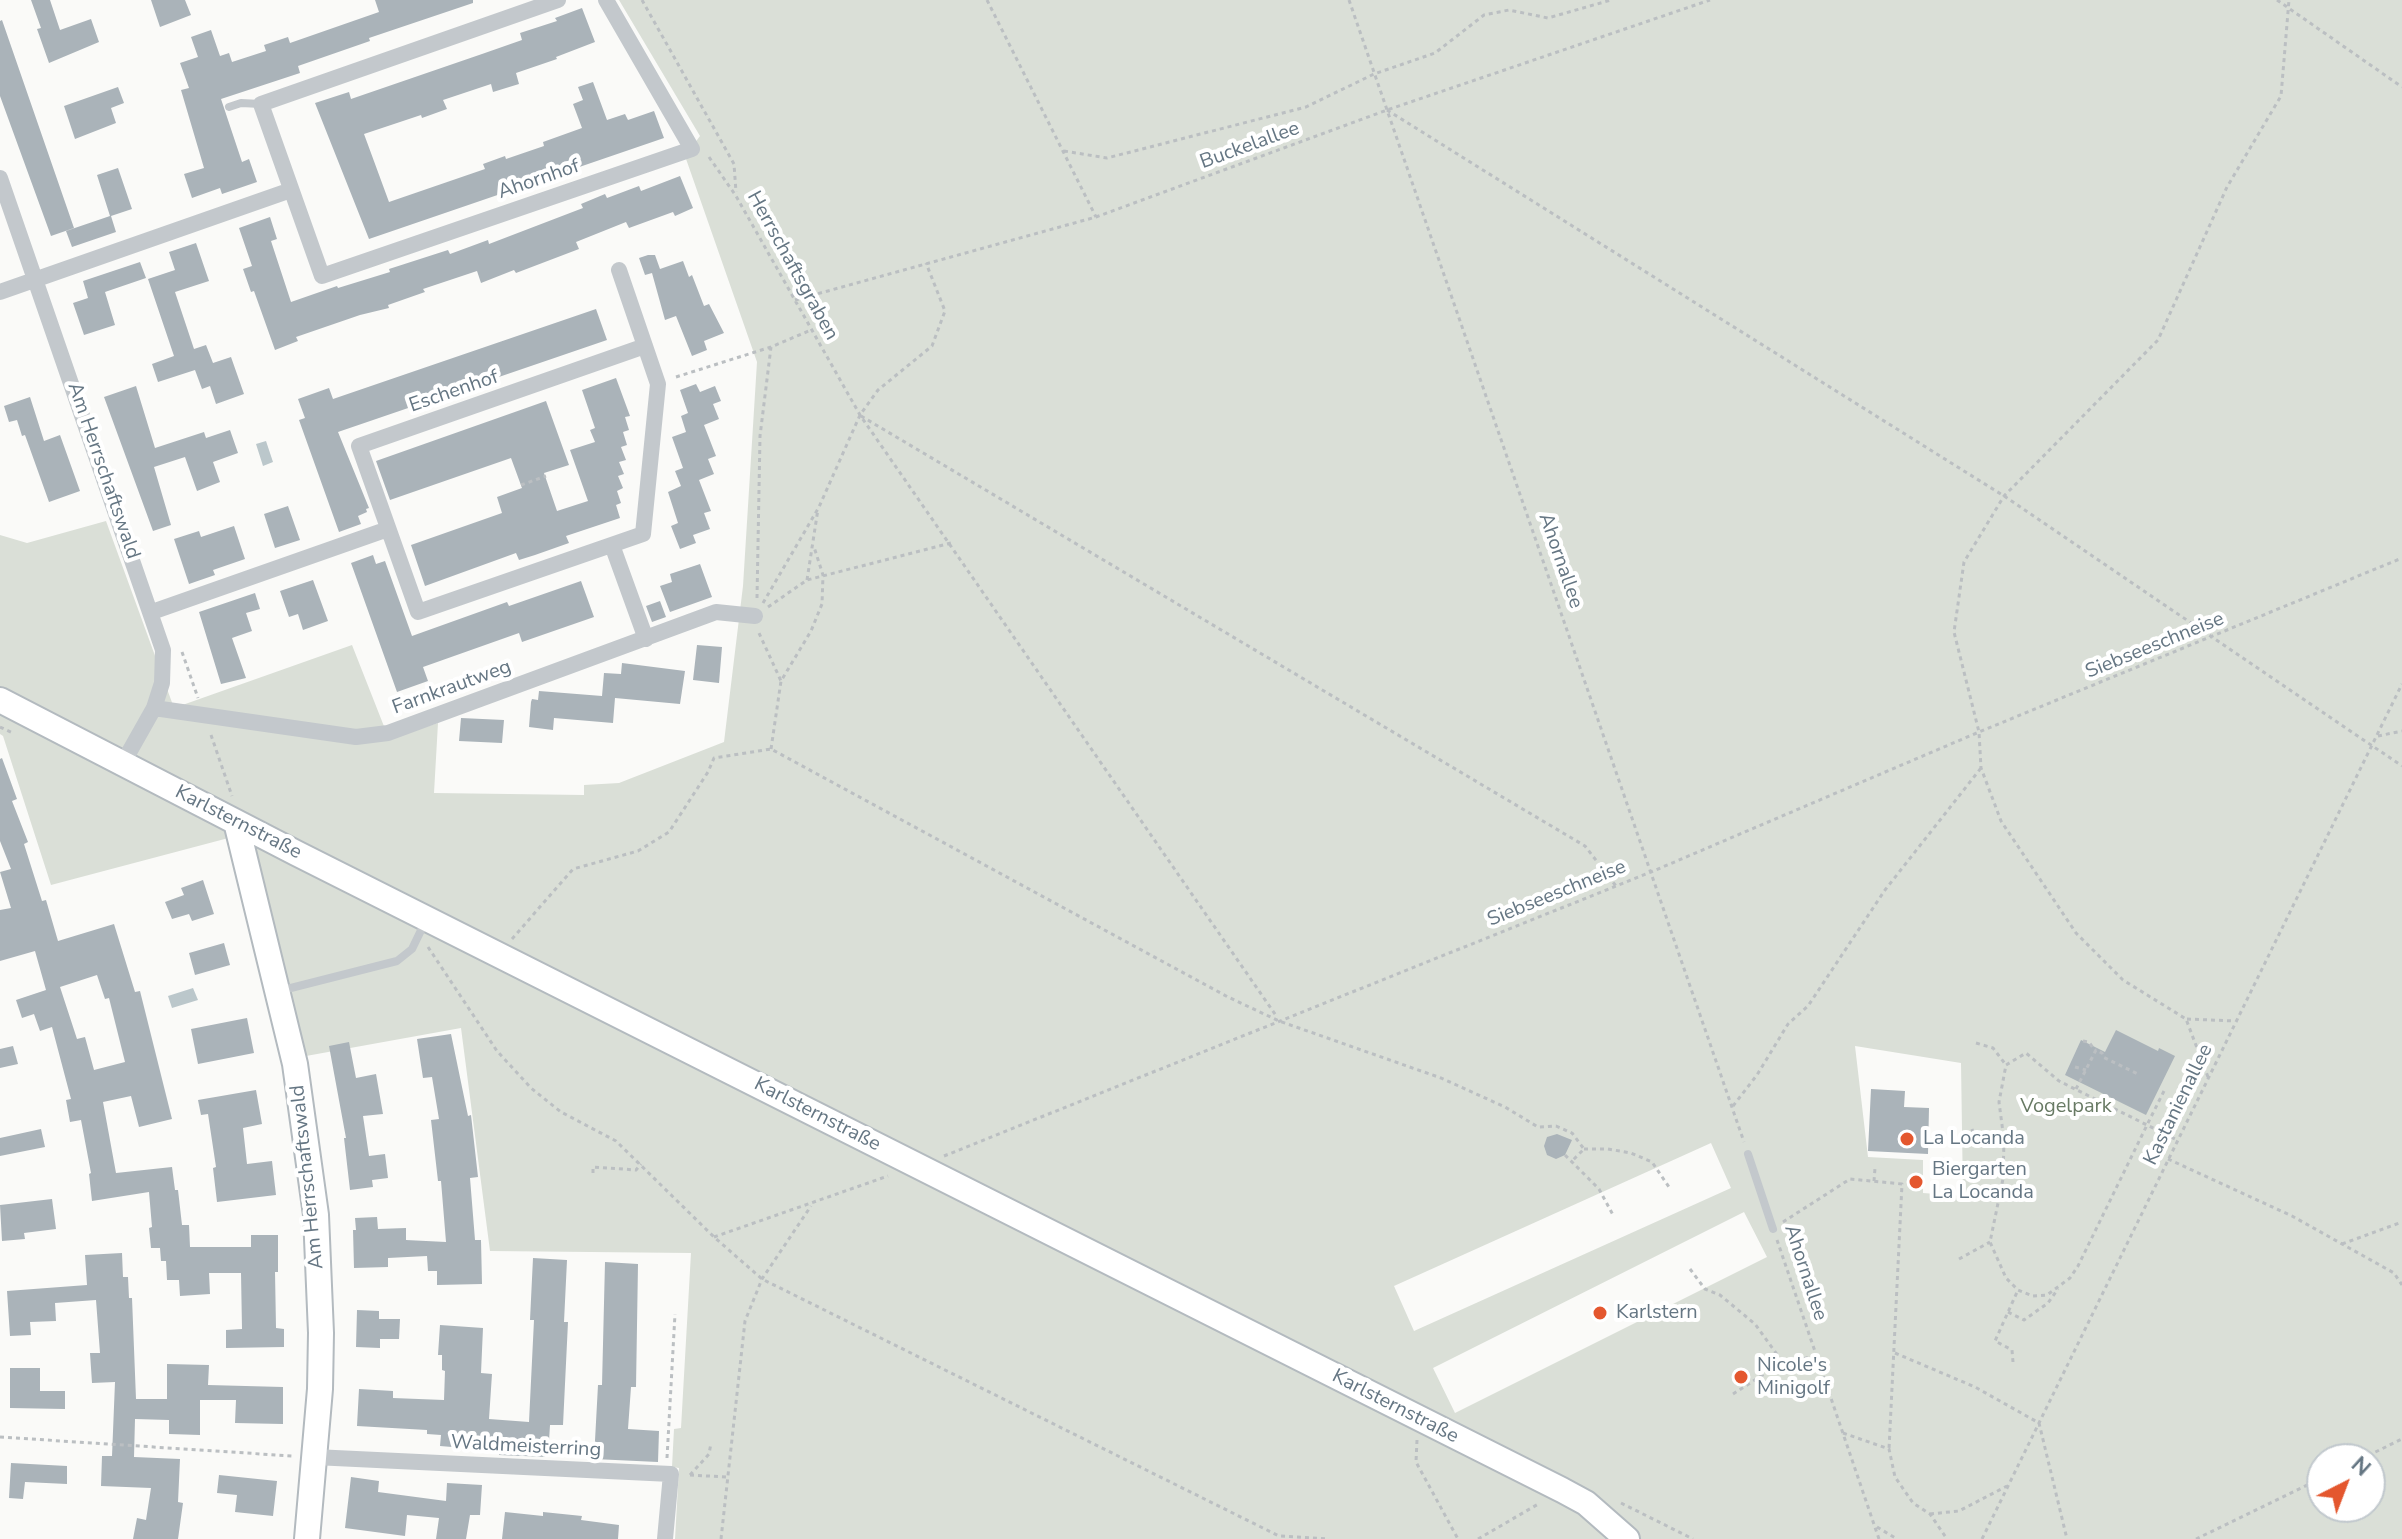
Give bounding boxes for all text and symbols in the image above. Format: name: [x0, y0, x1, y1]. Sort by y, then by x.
street label: Buckelallee: [1197, 117, 1303, 175]
street label: Ahornhof: [495, 155, 583, 205]
street label: Herrschaftsgraben: [741, 187, 843, 345]
street label: Eschenhof: [406, 366, 502, 418]
street label: Am Herrschaftswald: [62, 380, 144, 562]
street label: Ahornallee: [1533, 510, 1587, 612]
street label: Siebseeschneise: [2082, 607, 2228, 685]
street label: Farnkrautweg: [389, 655, 515, 721]
street label: Karlsternstraße: [171, 781, 305, 865]
street label: Siebseeschneise: [1484, 855, 1630, 933]
street label: Kastanienallee: [2139, 1040, 2219, 1170]
street label: Karlsternstraße: [750, 1073, 884, 1157]
street label: Am Herrschaftswald: [286, 1084, 330, 1270]
park label: Vogelpark: [2020, 1095, 2112, 1119]
place label: La Locanda: [1923, 1127, 2025, 1151]
marker: La Locanda: [1898, 1130, 1916, 1148]
place label: Biergarten La Locanda: [1932, 1158, 2034, 1205]
marker: Biergarten La Locanda: [1907, 1173, 1925, 1191]
street label: Ahornallee: [1778, 1222, 1832, 1324]
place label: Karlstern: [1616, 1301, 1698, 1325]
marker: Karlstern: [1591, 1304, 1609, 1322]
place label: Nicole's Minigolf: [1757, 1354, 1830, 1401]
street label: Karlsternstraße: [1328, 1365, 1462, 1449]
marker: Nicole's Minigolf: [1732, 1368, 1750, 1386]
street label: Waldmeisterring: [450, 1431, 602, 1463]
north arrow: [2306, 1443, 2386, 1523]
text: N: [2345, 1450, 2377, 1483]

